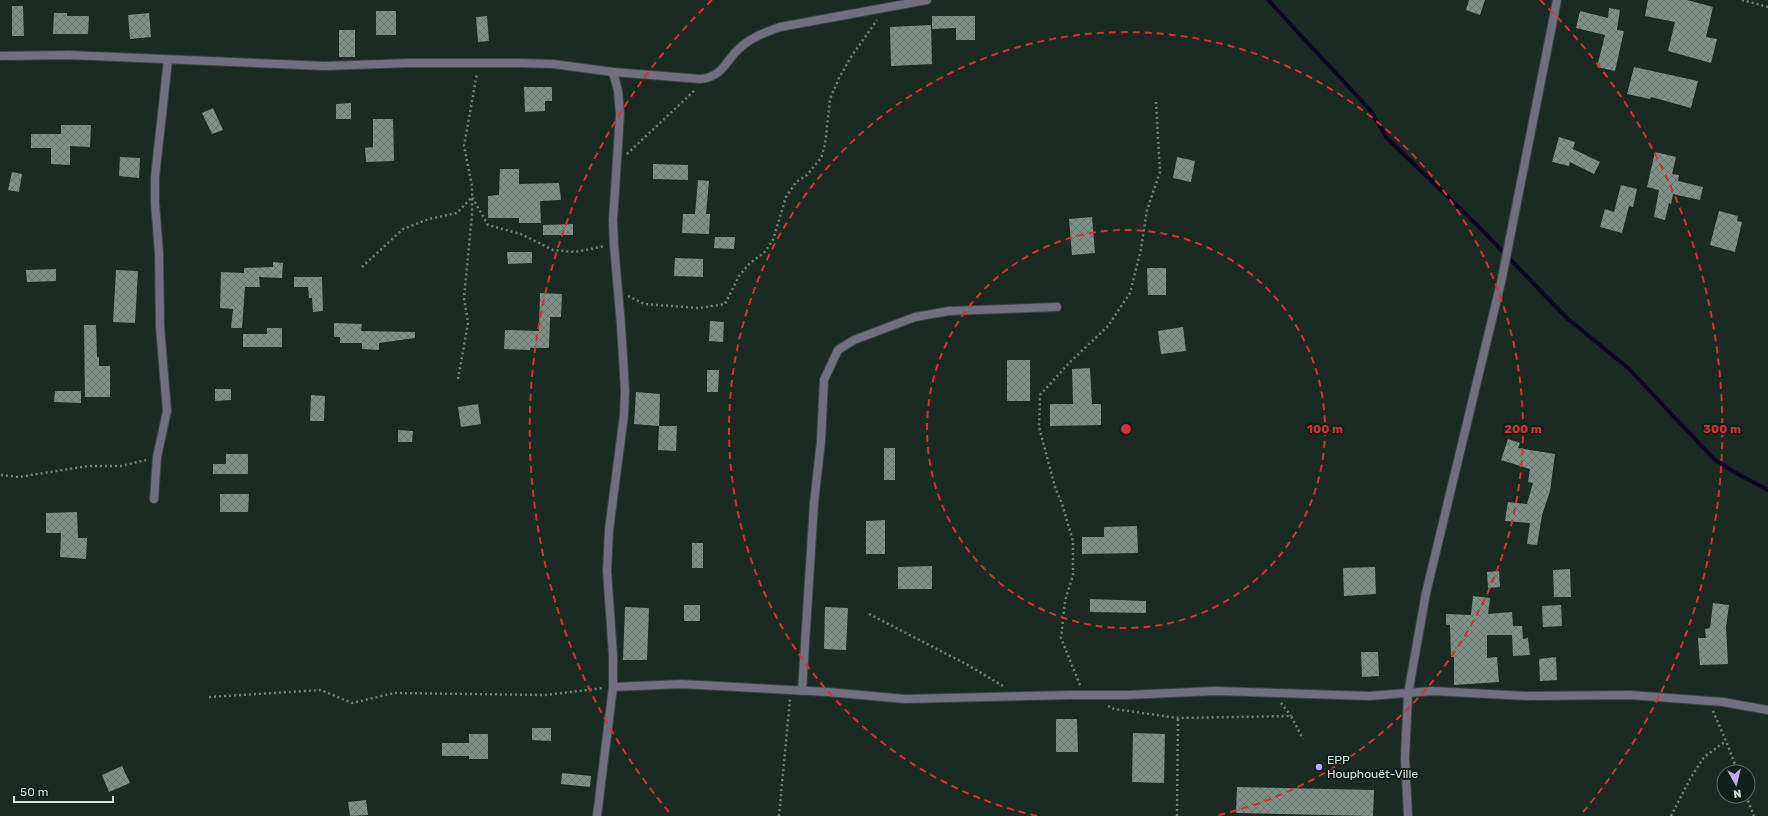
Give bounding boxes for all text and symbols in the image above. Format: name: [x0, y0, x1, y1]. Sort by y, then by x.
centre of rings: [1119, 422, 1133, 436]
text: 100 m: [1307, 422, 1343, 436]
text: 200 m: [1504, 422, 1542, 436]
text: 300 m: [1703, 422, 1741, 436]
place label: EPP Houphouët-Ville: [1327, 753, 1418, 781]
marker: EPP Houphouët-Ville: [1314, 762, 1324, 772]
north arrow: [1716, 764, 1756, 804]
scale bar: [14, 778, 113, 804]
text: 50 m: [20, 785, 48, 799]
text: N: [1732, 786, 1742, 800]

